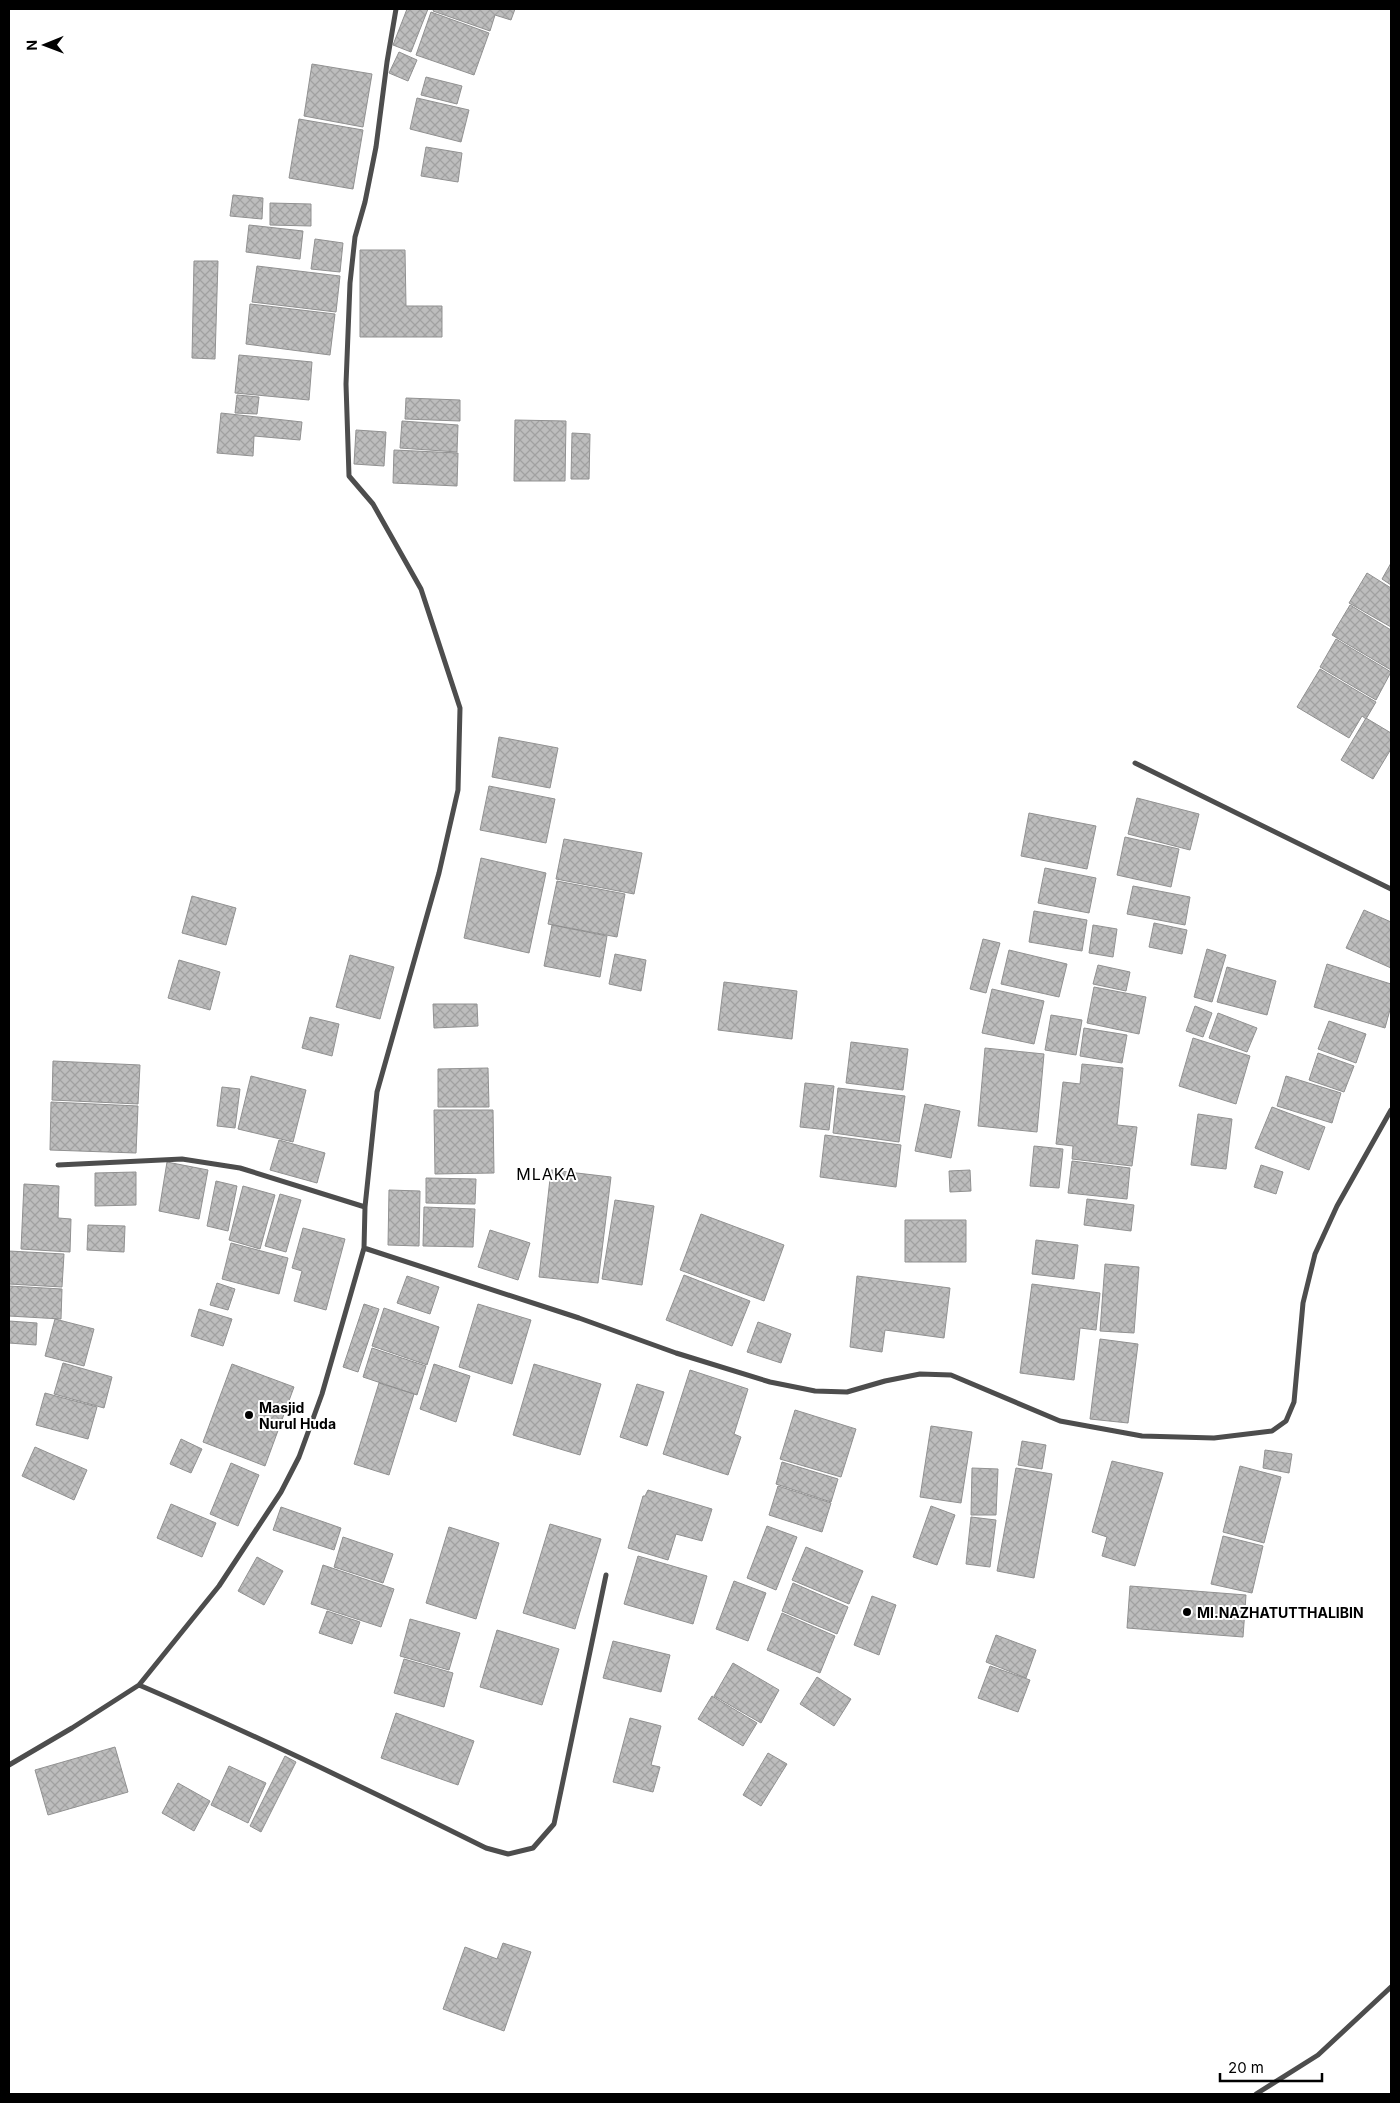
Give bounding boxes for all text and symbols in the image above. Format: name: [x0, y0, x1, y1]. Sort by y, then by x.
north arrow: [20, 20, 70, 70]
text: N: [23, 40, 40, 51]
district label: MLAKA: [516, 1164, 578, 1184]
place label: Masjid Nurul Huda: [259, 1399, 336, 1432]
marker: Masjid Nurul Huda: [243, 1409, 255, 1421]
place label: MI.NAZHATUTTHALIBIN: [1197, 1604, 1364, 1621]
marker: MI.NAZHATUTTHALIBIN: [1181, 1606, 1193, 1618]
scale bar: [1220, 2050, 1322, 2082]
text: 20 m: [1228, 2058, 1264, 2077]

